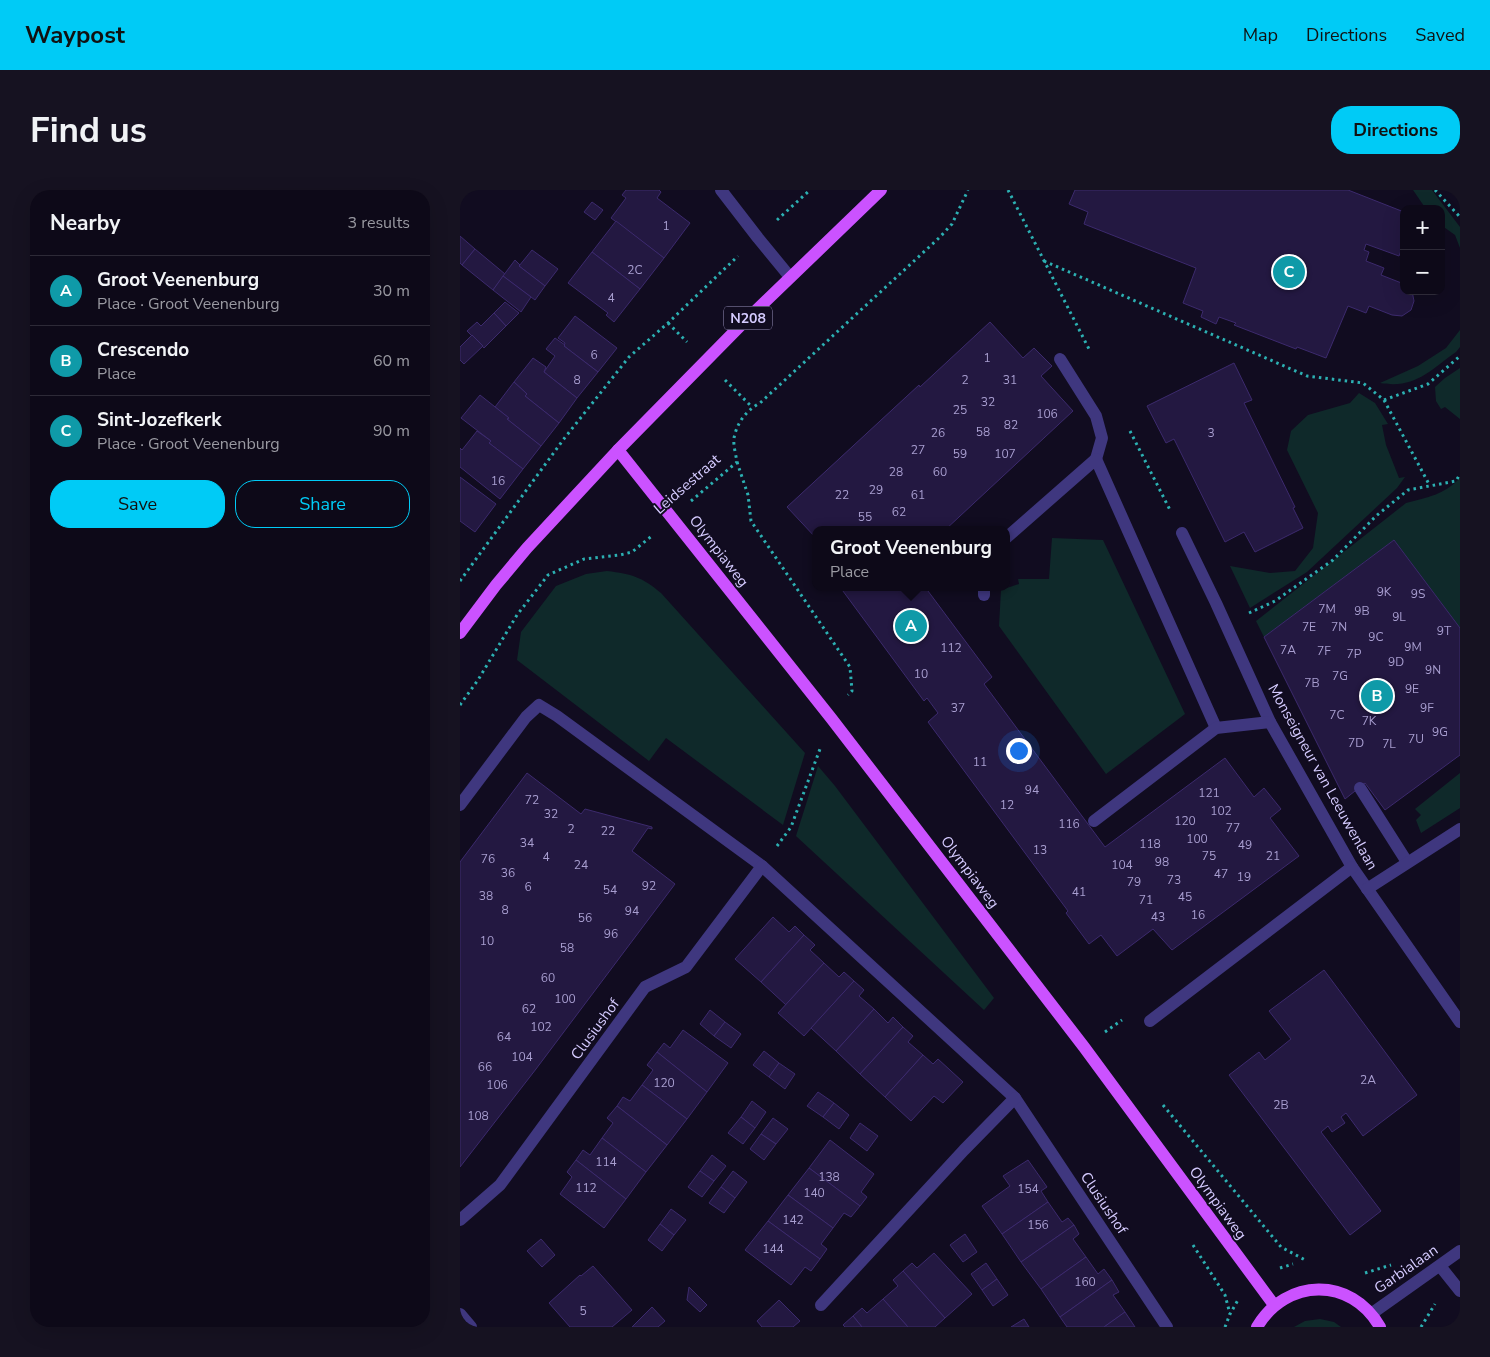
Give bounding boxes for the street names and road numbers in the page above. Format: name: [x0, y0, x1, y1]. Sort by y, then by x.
road number: N208: [724, 306, 772, 330]
street label: Leidsestraat: [649, 449, 725, 519]
street label: Olympiaweg: [685, 511, 753, 591]
street label: Monseigneur van Leeuwenlaan: [1263, 681, 1383, 873]
street label: Olympiaweg: [936, 832, 1004, 912]
street label: Clusiushof: [566, 994, 625, 1064]
street label: Olympiaweg: [1185, 1162, 1251, 1244]
street label: Clusiushof: [1076, 1168, 1133, 1239]
street label: Garbialaan: [1370, 1240, 1442, 1298]

